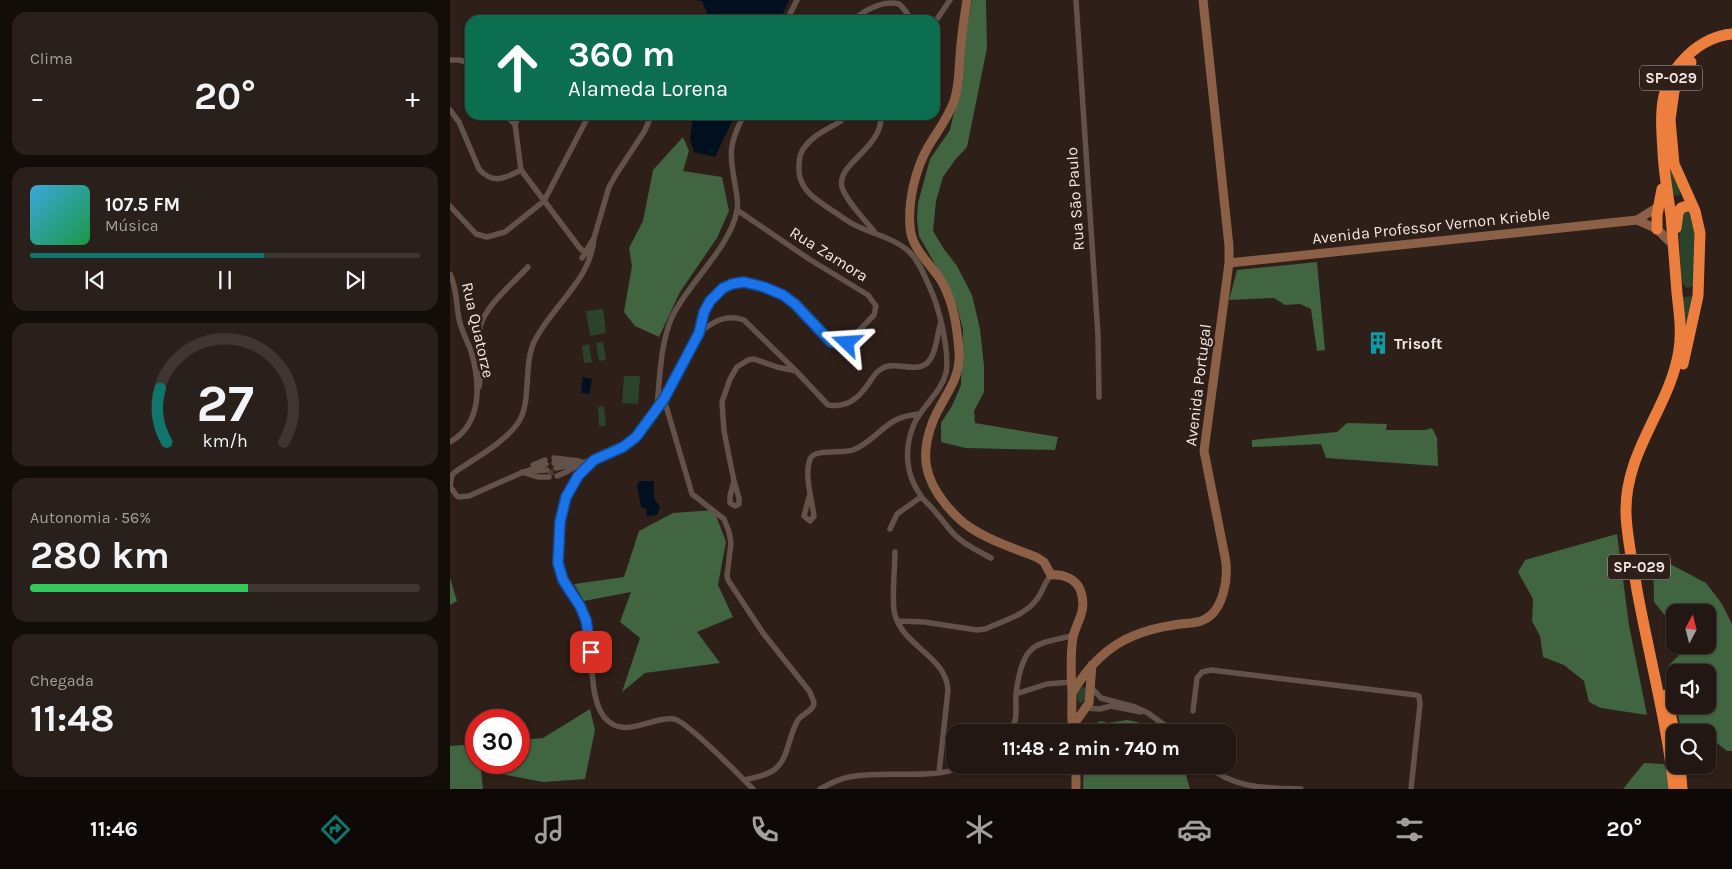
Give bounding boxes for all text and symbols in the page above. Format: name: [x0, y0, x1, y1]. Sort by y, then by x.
text: 360 m: [568, 34, 675, 75]
icon: ahead: [485, 35, 550, 100]
text: Clima: [30, 49, 73, 68]
road number: SP-029: [1640, 66, 1702, 90]
text: 20°: [194, 74, 256, 119]
text: Alameda Lorena: [568, 76, 728, 102]
text: −: [30, 81, 45, 114]
text: +: [405, 81, 420, 114]
street label: Rua São Paulo: [1062, 147, 1088, 251]
text: 107.5 FM: [105, 194, 180, 216]
street label: Avenida Professor Vernon Krieble: [1311, 204, 1551, 248]
text: Música: [105, 216, 158, 235]
street label: Rua Zamora: [786, 222, 872, 286]
icon: previous: [81, 266, 109, 294]
icon: pause: [211, 266, 239, 294]
icon: next: [341, 266, 369, 294]
street label: Rua Quatorze: [458, 280, 498, 380]
position arrow: [820, 316, 872, 368]
street label: Avenida Portugal: [1181, 323, 1215, 447]
building icon: Trisoft: [1365, 330, 1391, 356]
place label: Trisoft: [1394, 334, 1442, 353]
text: 27: [196, 373, 254, 434]
text: km/h: [202, 431, 248, 452]
text: Autonomia · 56%: [30, 508, 151, 527]
text: 280 km: [30, 533, 170, 578]
road number: SP-029: [1608, 554, 1670, 580]
north arrow: [1666, 604, 1716, 654]
map controls: [1666, 604, 1716, 774]
pin: [570, 631, 612, 673]
icon: arrive: [577, 638, 605, 666]
button: sound: [1666, 664, 1716, 714]
text: Chegada: [30, 671, 94, 690]
text: 11:48: [30, 696, 115, 741]
speed limit sign: 30: [465, 709, 530, 774]
button: search: [1666, 724, 1716, 774]
text: 11:48 · 2 min · 740 m: [1002, 738, 1180, 760]
icon: directions: [318, 812, 353, 847]
icon: music: [532, 812, 567, 847]
icon: phone: [747, 812, 782, 847]
icon: climate: [962, 812, 997, 847]
icon: car: [1177, 812, 1212, 847]
icon: filters: [1392, 812, 1427, 847]
text: 11:46: [90, 816, 138, 842]
text: 20°: [1606, 816, 1642, 842]

